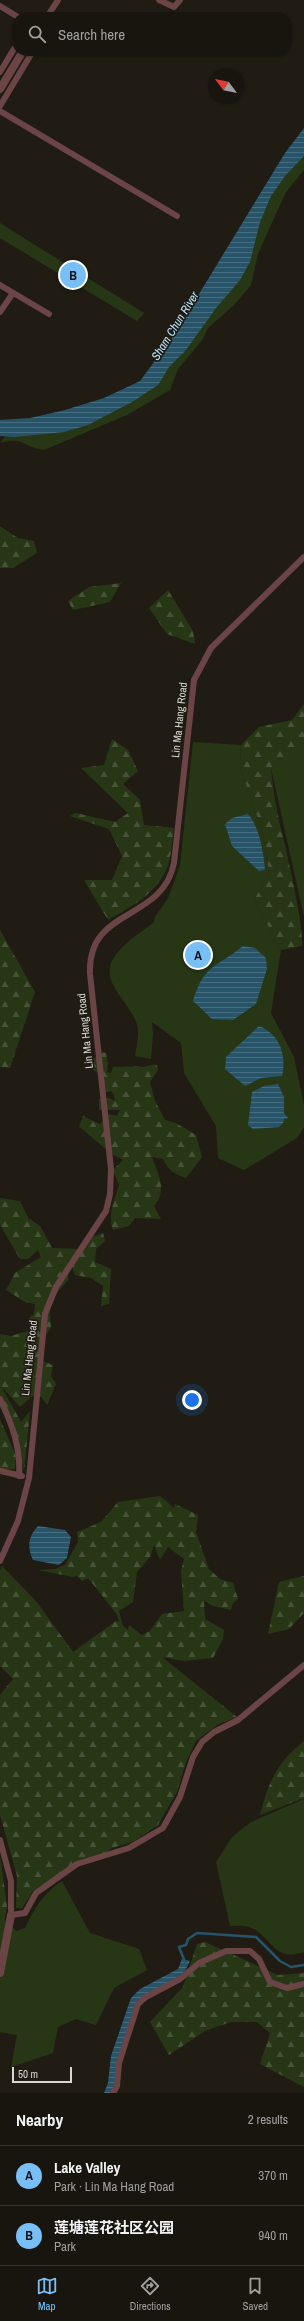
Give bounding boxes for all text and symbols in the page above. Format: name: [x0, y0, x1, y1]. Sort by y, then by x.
search box: [12, 12, 292, 56]
icon: search: [26, 23, 48, 45]
text: Search here: [58, 24, 125, 45]
north arrow: [208, 68, 244, 104]
pin: B: [60, 260, 86, 290]
water label: Sham Chun River: [147, 288, 203, 363]
street label: Lin Ma Hang Road: [168, 682, 190, 758]
pin: A: [185, 940, 211, 970]
street label: Lin Ma Hang Road: [74, 993, 96, 1069]
street label: Lin Ma Hang Road: [18, 1320, 40, 1396]
your location: [182, 1390, 202, 1410]
scale bar: [12, 2065, 72, 2084]
text: 50 m: [18, 2067, 38, 2081]
text: Nearby: [16, 2108, 63, 2131]
text: 2 results: [248, 2111, 288, 2128]
text: Lake Valley: [54, 2157, 120, 2178]
text: A: [25, 2167, 33, 2184]
text: 370 m: [258, 2167, 288, 2184]
text: Park · Lin Ma Hang Road: [54, 2178, 174, 2195]
text: 莲塘莲花社区公园: [54, 2217, 174, 2238]
text: B: [25, 2227, 33, 2244]
text: 940 m: [258, 2227, 288, 2244]
text: Park: [54, 2238, 76, 2255]
tab: Map: [36, 2275, 58, 2313]
tab: Directions: [130, 2275, 171, 2313]
tab: Saved: [243, 2275, 268, 2313]

